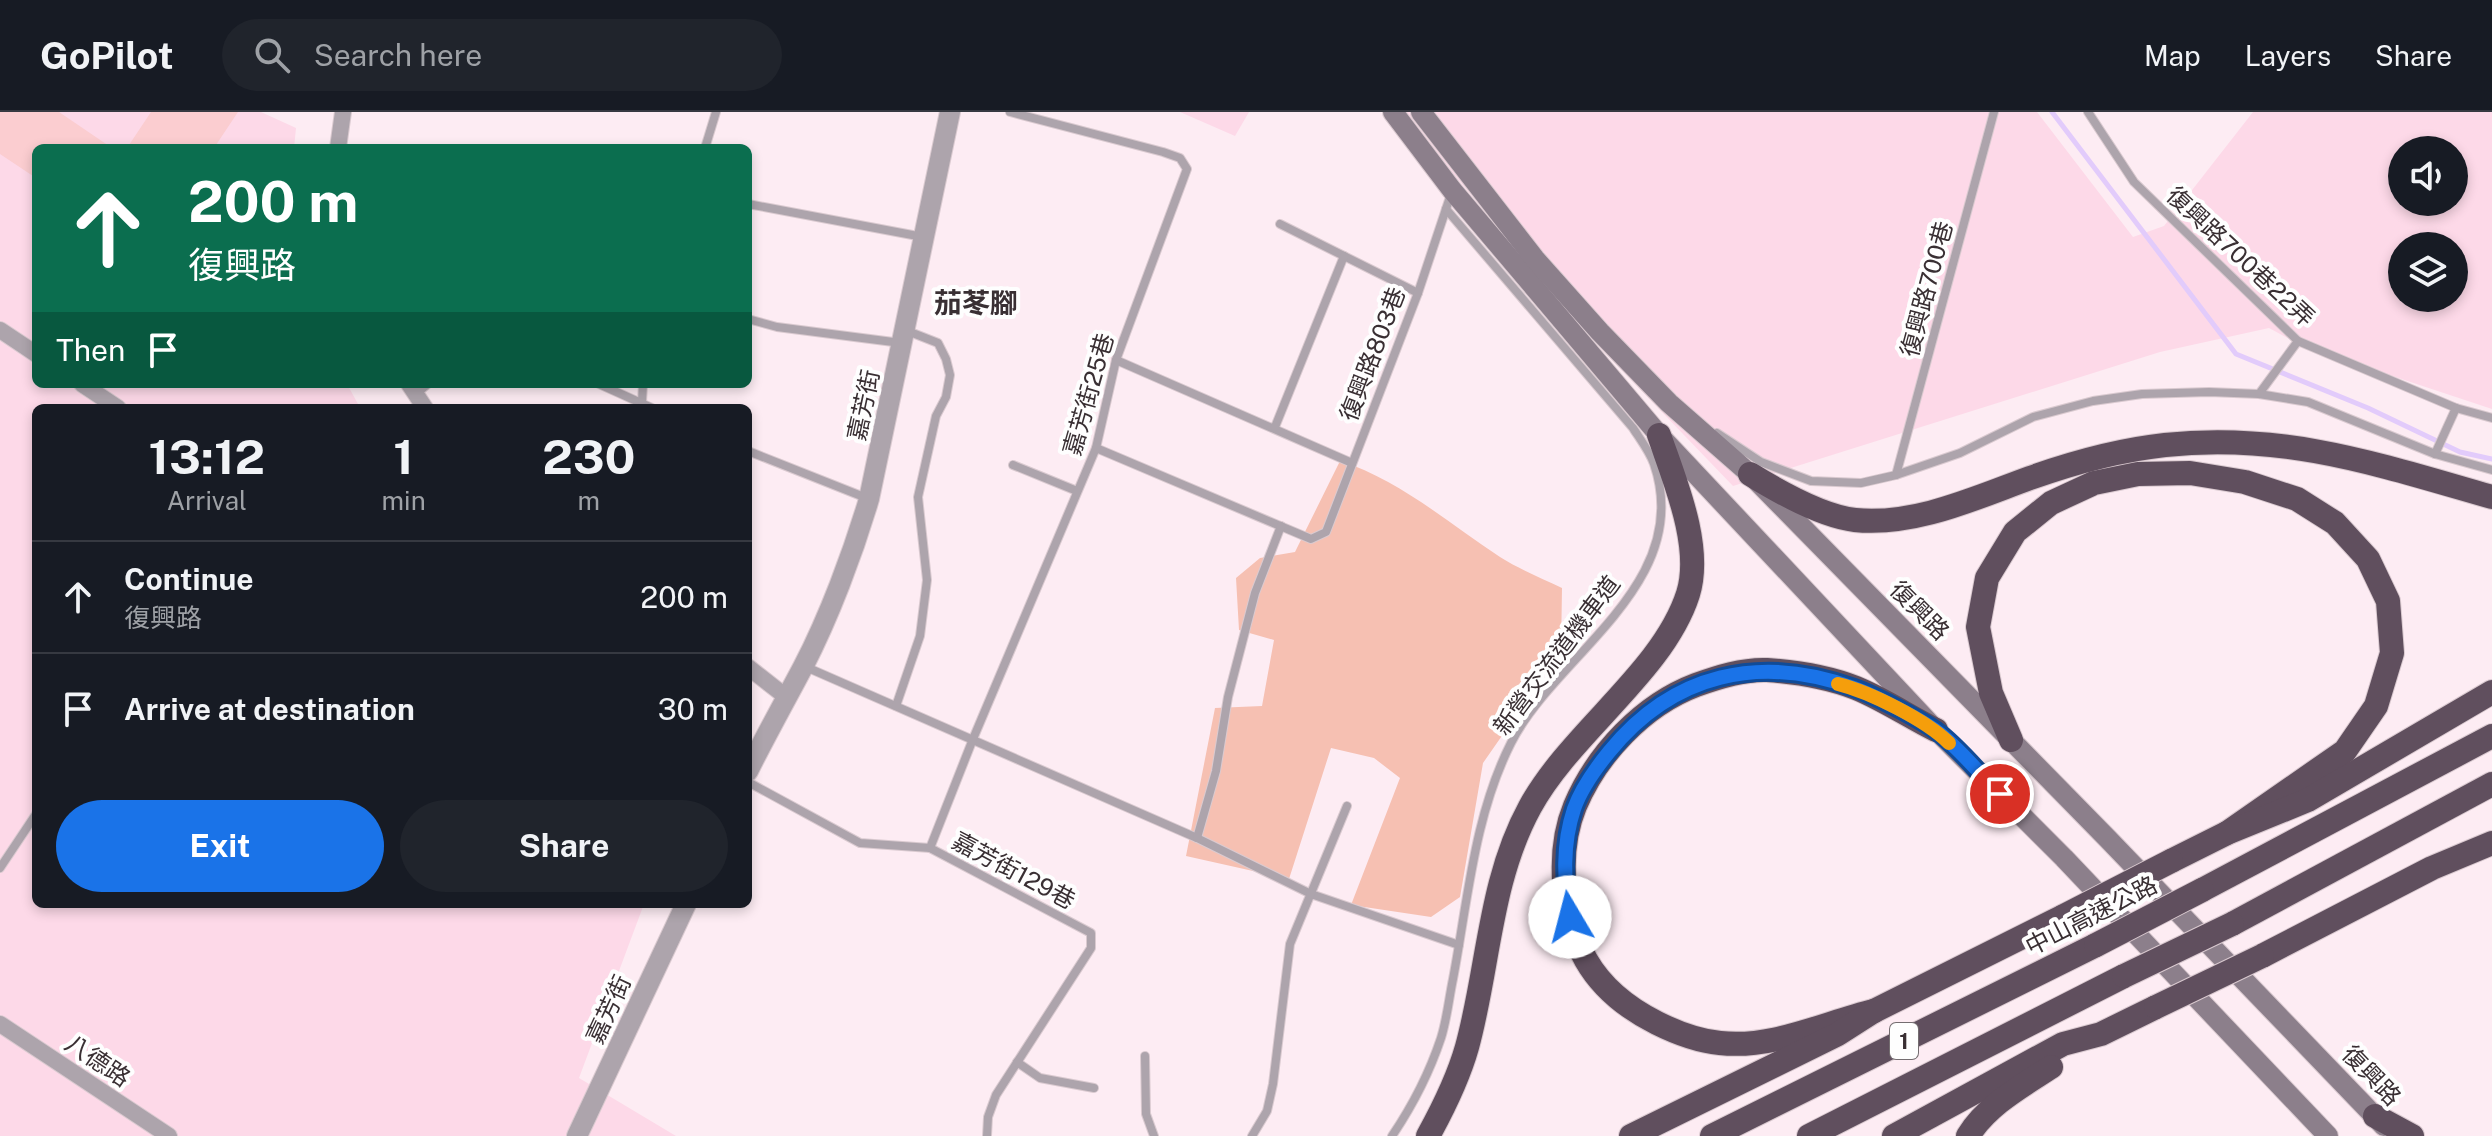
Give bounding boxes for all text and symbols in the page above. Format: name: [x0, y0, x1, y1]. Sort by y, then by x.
search box: [222, 19, 782, 91]
text: GoPilot: [40, 33, 174, 78]
icon: search: [250, 33, 294, 77]
text: Search here: [314, 37, 482, 73]
text: Map: [2144, 39, 2201, 72]
text: Layers: [2245, 39, 2331, 72]
text: Share: [2375, 39, 2452, 72]
map controls: [2388, 136, 2468, 312]
button: sound: [2388, 136, 2468, 216]
text: 200 m: [188, 169, 358, 235]
icon: ahead: [56, 176, 160, 280]
street label: 復興路700巷22弄: [2161, 180, 2321, 332]
street label: 復興路700巷: [1894, 218, 1958, 360]
button: layers: [2388, 232, 2468, 312]
text: 復興路: [188, 244, 296, 286]
street label: 復興路803巷: [1334, 283, 1410, 425]
district label: 茄苳腳: [934, 286, 1018, 319]
icon: arrive: [141, 328, 185, 372]
street label: 嘉芳街25巷: [1057, 330, 1119, 458]
text: Then: [56, 332, 125, 368]
street label: 嘉芳街: [842, 367, 884, 443]
text: 13:12: [149, 428, 265, 485]
text: 1: [393, 428, 414, 485]
text: 230: [542, 428, 635, 485]
text: Arrival: [167, 485, 247, 516]
text: min: [382, 485, 426, 516]
text: m: [578, 485, 600, 516]
text: Continue: [124, 561, 254, 597]
street label: 新營交流道機車道: [1487, 570, 1625, 740]
icon: ahead: [56, 575, 100, 619]
street label: 復興路: [1885, 575, 1955, 645]
text: 200 m: [640, 579, 728, 615]
text: 復興路: [124, 602, 202, 633]
icon: arrive: [56, 687, 100, 731]
text: Arrive at destination: [124, 691, 415, 727]
text: 30 m: [658, 691, 728, 727]
pin: [1966, 760, 2034, 828]
icon: arrive: [1978, 772, 2022, 816]
button: Exit: [56, 800, 384, 892]
button: Share: [400, 800, 728, 892]
street label: 嘉芳街129巷: [948, 826, 1080, 914]
street label: 中山高速公路: [2020, 870, 2162, 960]
position arrow: [1528, 875, 1612, 959]
street label: 嘉芳街: [580, 970, 636, 1048]
road number: 1: [1890, 1023, 1918, 1059]
street label: 八德路: [60, 1028, 136, 1092]
street label: 復興路: [2337, 1039, 2407, 1111]

